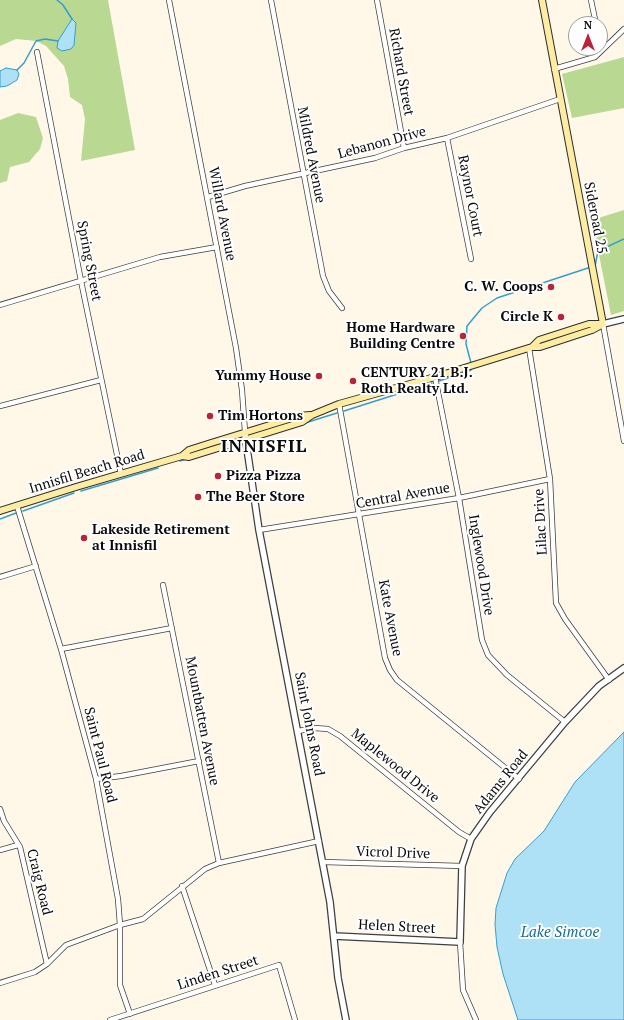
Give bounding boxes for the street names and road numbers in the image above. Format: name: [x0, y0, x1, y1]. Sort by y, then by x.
street label: Richard Street: [385, 27, 417, 117]
street label: Mildred Avenue: [293, 105, 329, 205]
street label: Lebanon Drive: [336, 123, 428, 163]
street label: Raynor Court: [454, 154, 486, 238]
street label: Willard Avenue: [205, 166, 239, 262]
street label: Sideroad 25: [580, 181, 610, 255]
street label: Spring Street: [73, 219, 105, 303]
street label: Innisfil Beach Road: [27, 446, 147, 498]
street label: Central Avenue: [355, 479, 451, 513]
street label: Lilac Drive: [531, 488, 551, 556]
street label: Inglewood Drive: [465, 513, 497, 617]
street label: Kate Avenue: [374, 578, 406, 658]
street label: Mountbatten Avenue: [181, 655, 223, 787]
street label: Saint Johns Road: [291, 671, 327, 777]
street label: Saint Paul Road: [80, 705, 120, 805]
street label: Maplewood Drive: [348, 725, 442, 807]
street label: Adams Road: [470, 747, 532, 817]
street label: Vicrol Drive: [356, 843, 430, 863]
street label: Craig Road: [23, 847, 55, 917]
street label: Helen Street: [358, 917, 436, 937]
street label: Linden Street: [175, 952, 261, 994]

